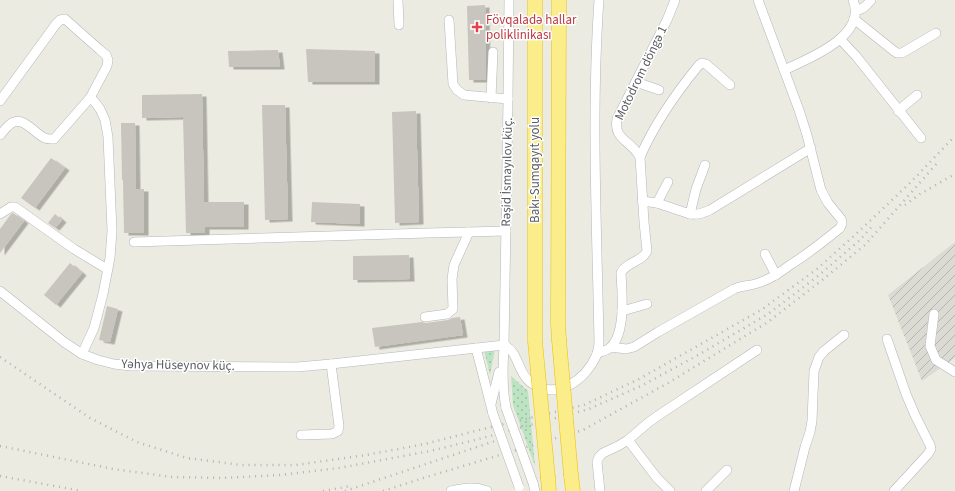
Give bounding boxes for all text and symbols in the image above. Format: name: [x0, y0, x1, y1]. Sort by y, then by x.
place label: Fövqaladə hallar poliklinikası: [486, 11, 577, 44]
marker: Fövqaladə hallar poliklinikası: [471, 21, 483, 33]
street label: Motodrom döngə 1: [610, 23, 672, 123]
street label: Rəşid İsmayılov küç.: [497, 117, 517, 227]
street label: Bakı-Sumqayıt yolu: [526, 117, 544, 223]
street label: Yəhya Hüseynov küç.: [120, 355, 235, 375]

